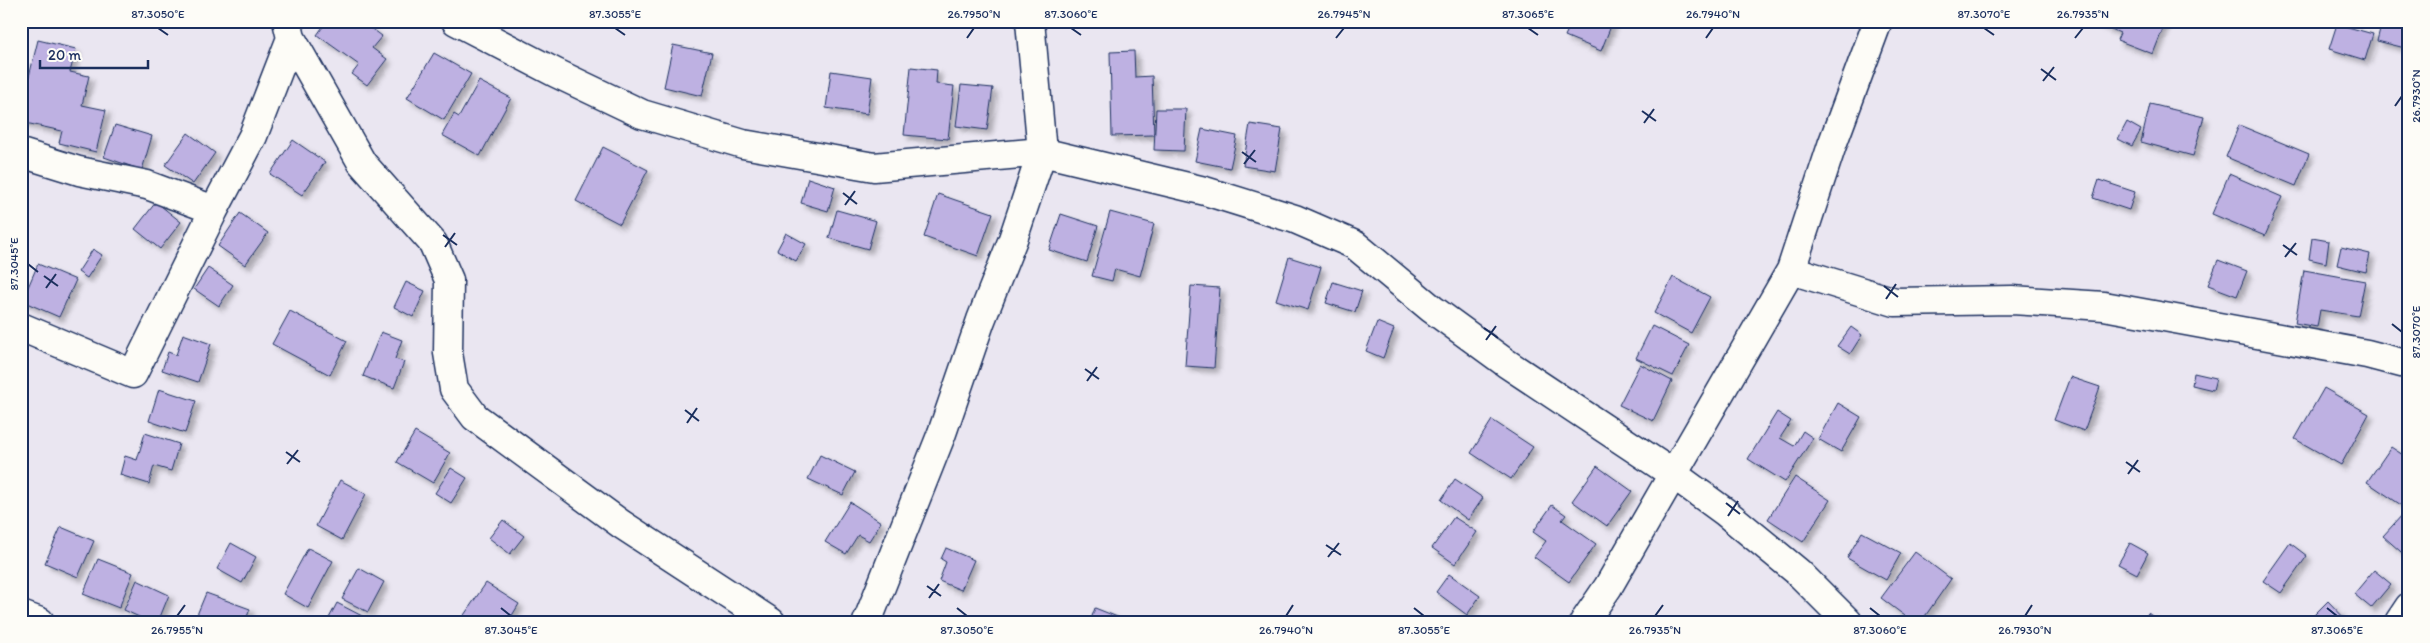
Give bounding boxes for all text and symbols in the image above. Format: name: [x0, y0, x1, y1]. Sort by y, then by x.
text: 87.3050°E: [131, 7, 185, 21]
text: 87.3055°E: [589, 7, 641, 21]
text: 26.7950°N: [947, 7, 1001, 21]
text: 87.3060°E: [1044, 7, 1098, 21]
text: 26.7945°N: [1318, 7, 1371, 21]
text: 87.3065°E: [1502, 7, 1554, 21]
text: 26.7940°N: [1686, 7, 1740, 21]
text: 87.3070°E: [1958, 7, 2011, 21]
text: 26.7935°N: [2057, 7, 2109, 21]
scale bar: [40, 38, 148, 70]
text: 20 m: [48, 46, 82, 64]
text: 26.7930°N: [2409, 69, 2423, 123]
text: 87.3045°E: [7, 237, 21, 291]
text: 87.3070°E: [2409, 305, 2423, 358]
text: 26.7955°N: [151, 623, 203, 637]
text: 87.3045°E: [484, 623, 538, 637]
text: 87.3050°E: [940, 623, 994, 637]
text: 26.7940°N: [1259, 623, 1313, 637]
text: 87.3055°E: [1398, 623, 1450, 637]
text: 26.7935°N: [1629, 623, 1681, 637]
text: 87.3060°E: [1853, 623, 1907, 637]
text: 26.7930°N: [1998, 623, 2052, 637]
text: 87.3065°E: [2311, 623, 2363, 637]

